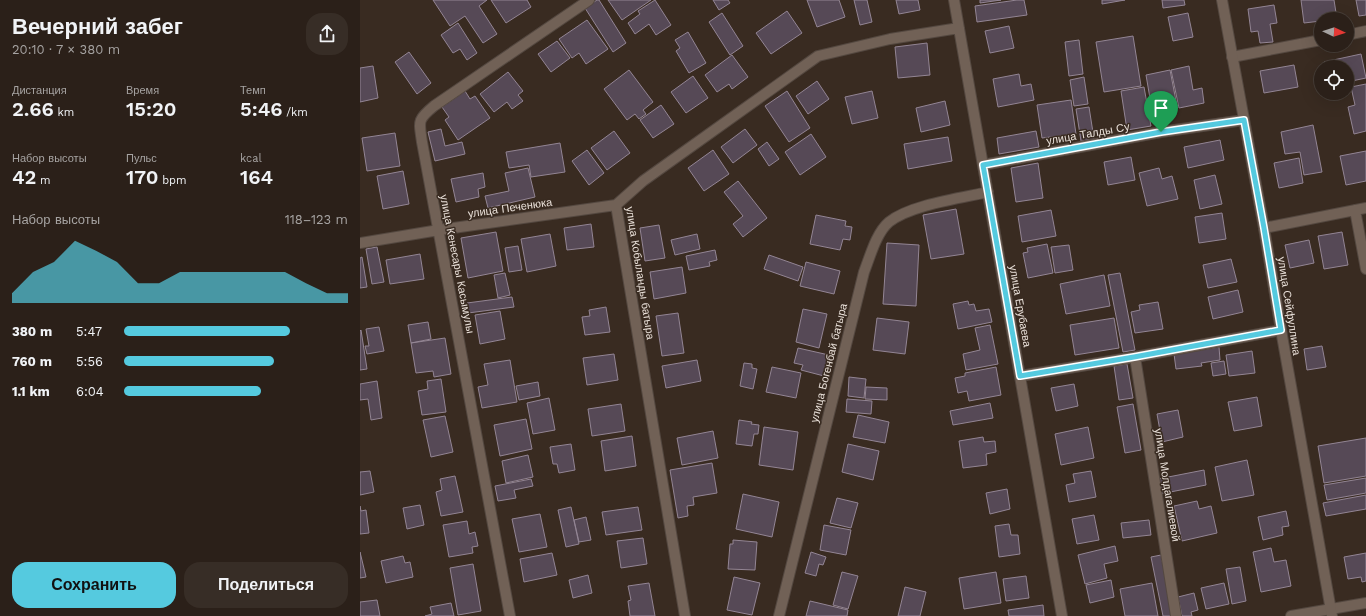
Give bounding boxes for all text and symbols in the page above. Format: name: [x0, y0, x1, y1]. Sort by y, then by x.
north arrow: [1314, 12, 1354, 52]
map controls: [1314, 12, 1354, 100]
button: share: [306, 13, 348, 55]
text: Вечерний забег: [12, 14, 183, 39]
text: 20:10 · 7 × 380 m: [12, 42, 120, 57]
button: locate: [1314, 60, 1354, 100]
text: Дистанция: [12, 84, 67, 97]
text: Время: [126, 84, 159, 97]
text: Темп: [240, 84, 266, 97]
pin: [1144, 91, 1178, 132]
text: 2.66: [12, 97, 54, 121]
text: 15:20: [126, 97, 177, 121]
text: 5:46: [240, 97, 283, 121]
icon: arrive: [1150, 97, 1172, 119]
text: km: [54, 106, 74, 119]
text: /km: [283, 106, 308, 119]
street label: улица Талды Су: [1045, 120, 1131, 148]
text: Набор высоты: [12, 152, 87, 165]
text: Пульс: [126, 152, 157, 165]
text: kcal: [240, 152, 262, 165]
text: 42: [12, 165, 36, 189]
text: 170: [126, 165, 158, 189]
text: 164: [240, 165, 273, 189]
text: m: [36, 174, 51, 187]
text: bpm: [158, 174, 186, 187]
street label: улица Кенесары Касымулы: [437, 193, 477, 335]
street label: улица Печенюка: [467, 196, 554, 220]
street label: улица Кобыланды батыра: [623, 206, 657, 341]
text: Набор высоты: [12, 212, 100, 227]
text: 118–123 m: [285, 212, 348, 227]
street label: улица Сейфуллина: [1275, 256, 1303, 357]
street label: улица Ерубаева: [1006, 264, 1034, 349]
street label: улица Богенбай батыра: [808, 301, 850, 424]
text: 380 m: [12, 324, 52, 339]
text: 5:47: [76, 324, 102, 339]
text: 760 m: [12, 354, 52, 369]
text: 5:56: [76, 354, 103, 369]
text: 1.1 km: [12, 384, 50, 399]
text: 6:04: [76, 384, 104, 399]
street label: улица Молдагалиевой: [1152, 427, 1182, 543]
button: Сохранить: [12, 562, 176, 608]
button: Поделиться: [184, 562, 348, 608]

